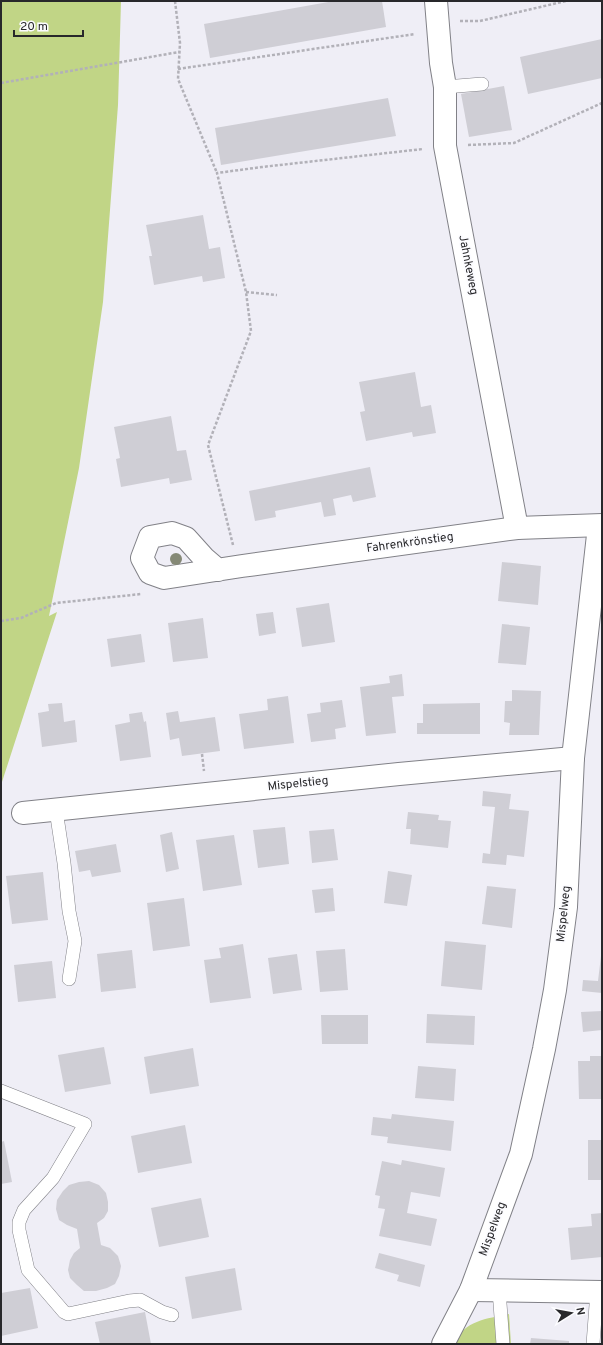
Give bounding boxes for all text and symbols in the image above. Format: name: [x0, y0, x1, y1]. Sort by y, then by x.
scale bar: [14, 12, 83, 38]
text: 20 m: [20, 19, 48, 35]
street label: Jahnkeweg: [454, 234, 482, 296]
street label: Fahrenkrönstieg: [365, 529, 455, 557]
street label: Mispelstieg: [267, 773, 329, 795]
street label: Mispelweg: [553, 885, 575, 943]
street label: Mispelweg: [476, 1200, 510, 1258]
north arrow: [551, 1293, 591, 1333]
text: N: [572, 1306, 587, 1316]

